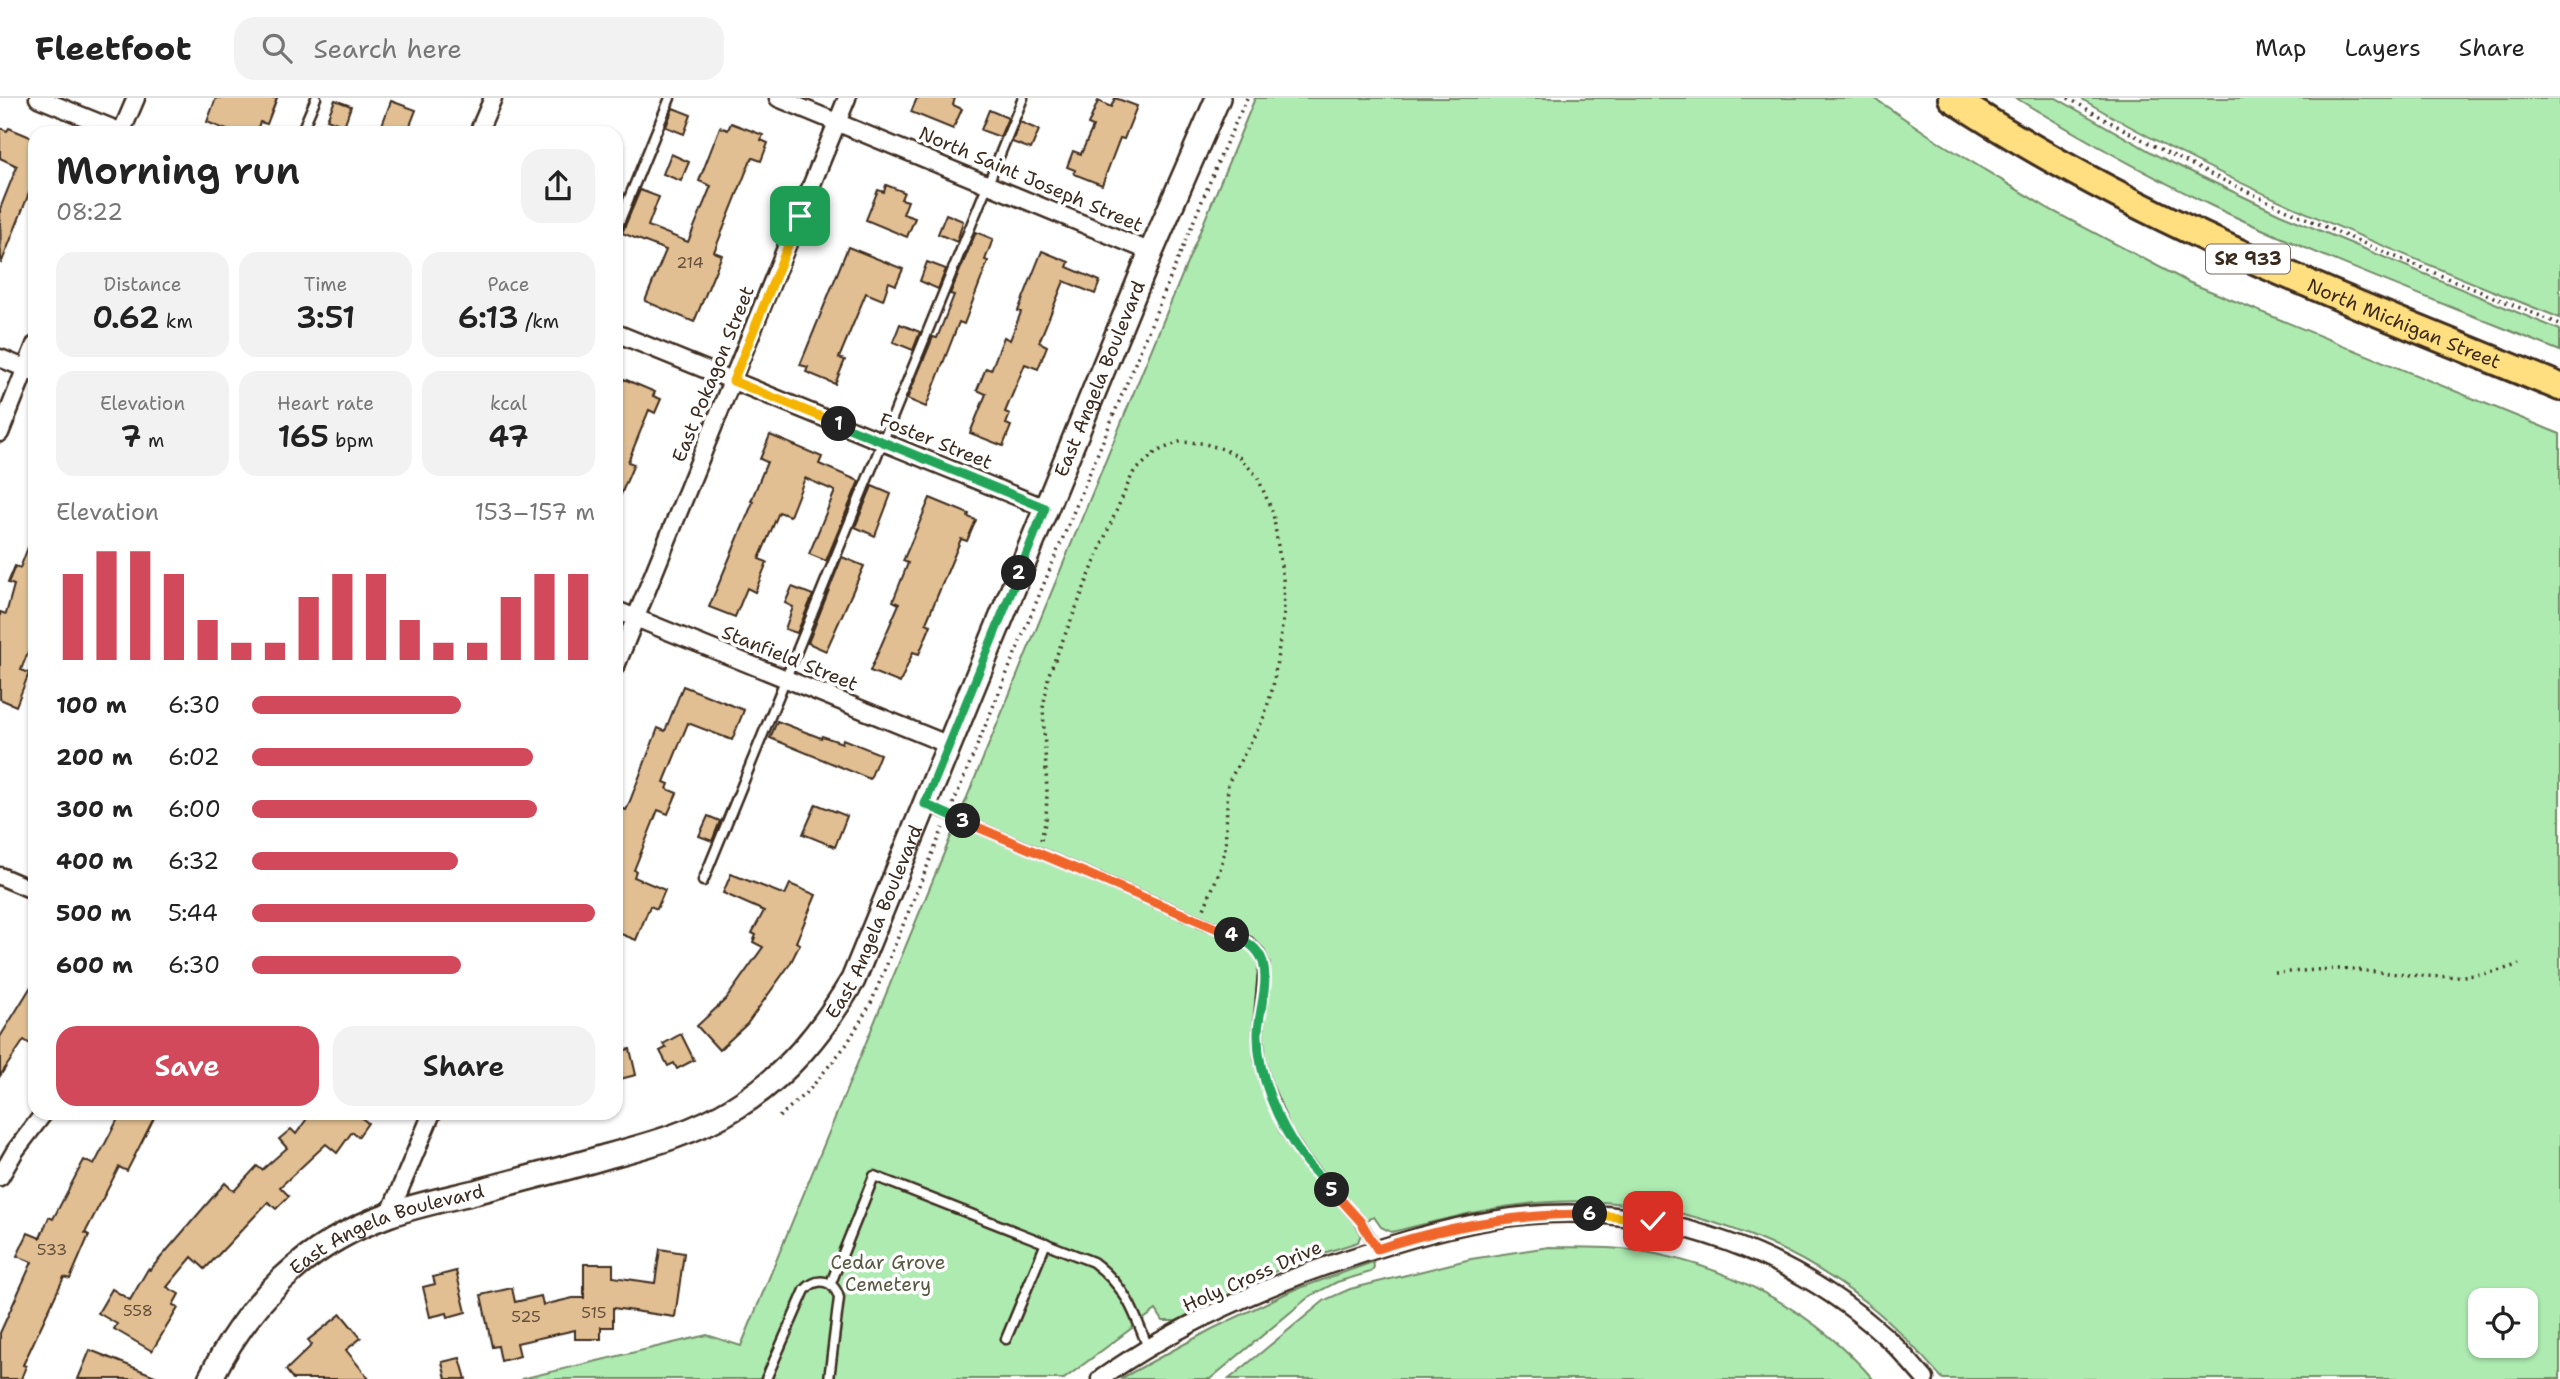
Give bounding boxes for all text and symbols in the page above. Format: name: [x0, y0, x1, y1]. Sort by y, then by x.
search box: [234, 17, 724, 80]
text: Fleetfoot: [35, 26, 192, 71]
icon: search: [258, 29, 296, 67]
text: Search here: [314, 31, 462, 66]
text: Map: [2255, 32, 2306, 64]
text: Layers: [2344, 32, 2421, 64]
text: Share: [2459, 32, 2525, 64]
street label: North Saint Joseph Street: [915, 120, 1147, 238]
text: Morning run: [56, 145, 300, 196]
button: share: [521, 149, 595, 223]
pin: [770, 186, 830, 246]
text: 08:22: [56, 197, 123, 227]
icon: arrive: [781, 197, 819, 235]
road number: SR 933: [2206, 244, 2290, 274]
house number: 214: [676, 252, 704, 273]
text: Distance: [104, 272, 181, 297]
text: Time: [304, 272, 347, 297]
text: Pace: [488, 272, 529, 297]
street label: North Michigan Street: [2304, 272, 2504, 374]
street label: East Angela Boulevard: [1048, 277, 1150, 480]
street label: East Pokagon Street: [666, 282, 760, 466]
text: 0.62: [92, 297, 159, 338]
text: 3:51: [296, 297, 355, 338]
text: 6:13: [458, 297, 519, 338]
text: km: [159, 309, 193, 334]
text: /km: [519, 309, 559, 334]
text: Elevation: [100, 391, 185, 416]
text: Heart rate: [277, 391, 374, 416]
text: kcal: [490, 391, 527, 416]
pin: 1: [822, 406, 856, 442]
street label: Foster Street: [876, 407, 996, 475]
text: 1: [834, 411, 843, 436]
text: 7: [121, 416, 142, 457]
text: 165: [277, 416, 329, 457]
text: 47: [488, 416, 529, 457]
text: m: [142, 428, 164, 453]
text: bpm: [329, 428, 374, 453]
text: Elevation: [56, 497, 159, 527]
text: 153–157 m: [475, 497, 595, 527]
pin: 2: [1002, 556, 1036, 590]
text: 2: [1012, 560, 1025, 585]
street label: Stanfield Street: [718, 619, 862, 697]
text: 100 m: [56, 690, 127, 720]
text: 6:30: [168, 690, 220, 720]
text: 200 m: [56, 742, 133, 772]
text: 6:02: [168, 742, 220, 772]
text: 300 m: [56, 794, 133, 824]
text: 6:00: [168, 794, 221, 824]
pin: 3: [946, 804, 981, 838]
text: 3: [956, 808, 969, 833]
street label: East Angela Boulevard: [819, 821, 928, 1023]
text: 400 m: [56, 846, 133, 876]
text: 6:32: [168, 846, 219, 876]
text: 500 m: [56, 898, 131, 928]
text: 5:44: [168, 898, 218, 928]
pin: 4: [1214, 918, 1250, 952]
text: 4: [1225, 922, 1238, 947]
text: 600 m: [56, 950, 133, 980]
text: 6:30: [168, 950, 220, 980]
button: Save: [56, 1026, 319, 1106]
button: Share: [333, 1026, 595, 1106]
pin: 5: [1314, 1172, 1350, 1208]
text: 5: [1326, 1177, 1337, 1202]
street label: East Angela Boulevard: [284, 1178, 486, 1280]
pin: [1623, 1191, 1683, 1251]
pin: 6: [1572, 1196, 1608, 1232]
text: 6: [1583, 1201, 1596, 1226]
icon: check: [1634, 1202, 1672, 1240]
street label: Holy Cross Drive: [1179, 1234, 1325, 1318]
house number: 533: [37, 1239, 67, 1260]
park label: Cedar Grove Cemetery: [830, 1250, 946, 1297]
map controls: [2468, 1288, 2538, 1358]
button: locate: [2468, 1288, 2538, 1358]
house number: 558: [123, 1300, 153, 1321]
house number: 515: [581, 1302, 607, 1323]
house number: 525: [511, 1306, 541, 1327]

